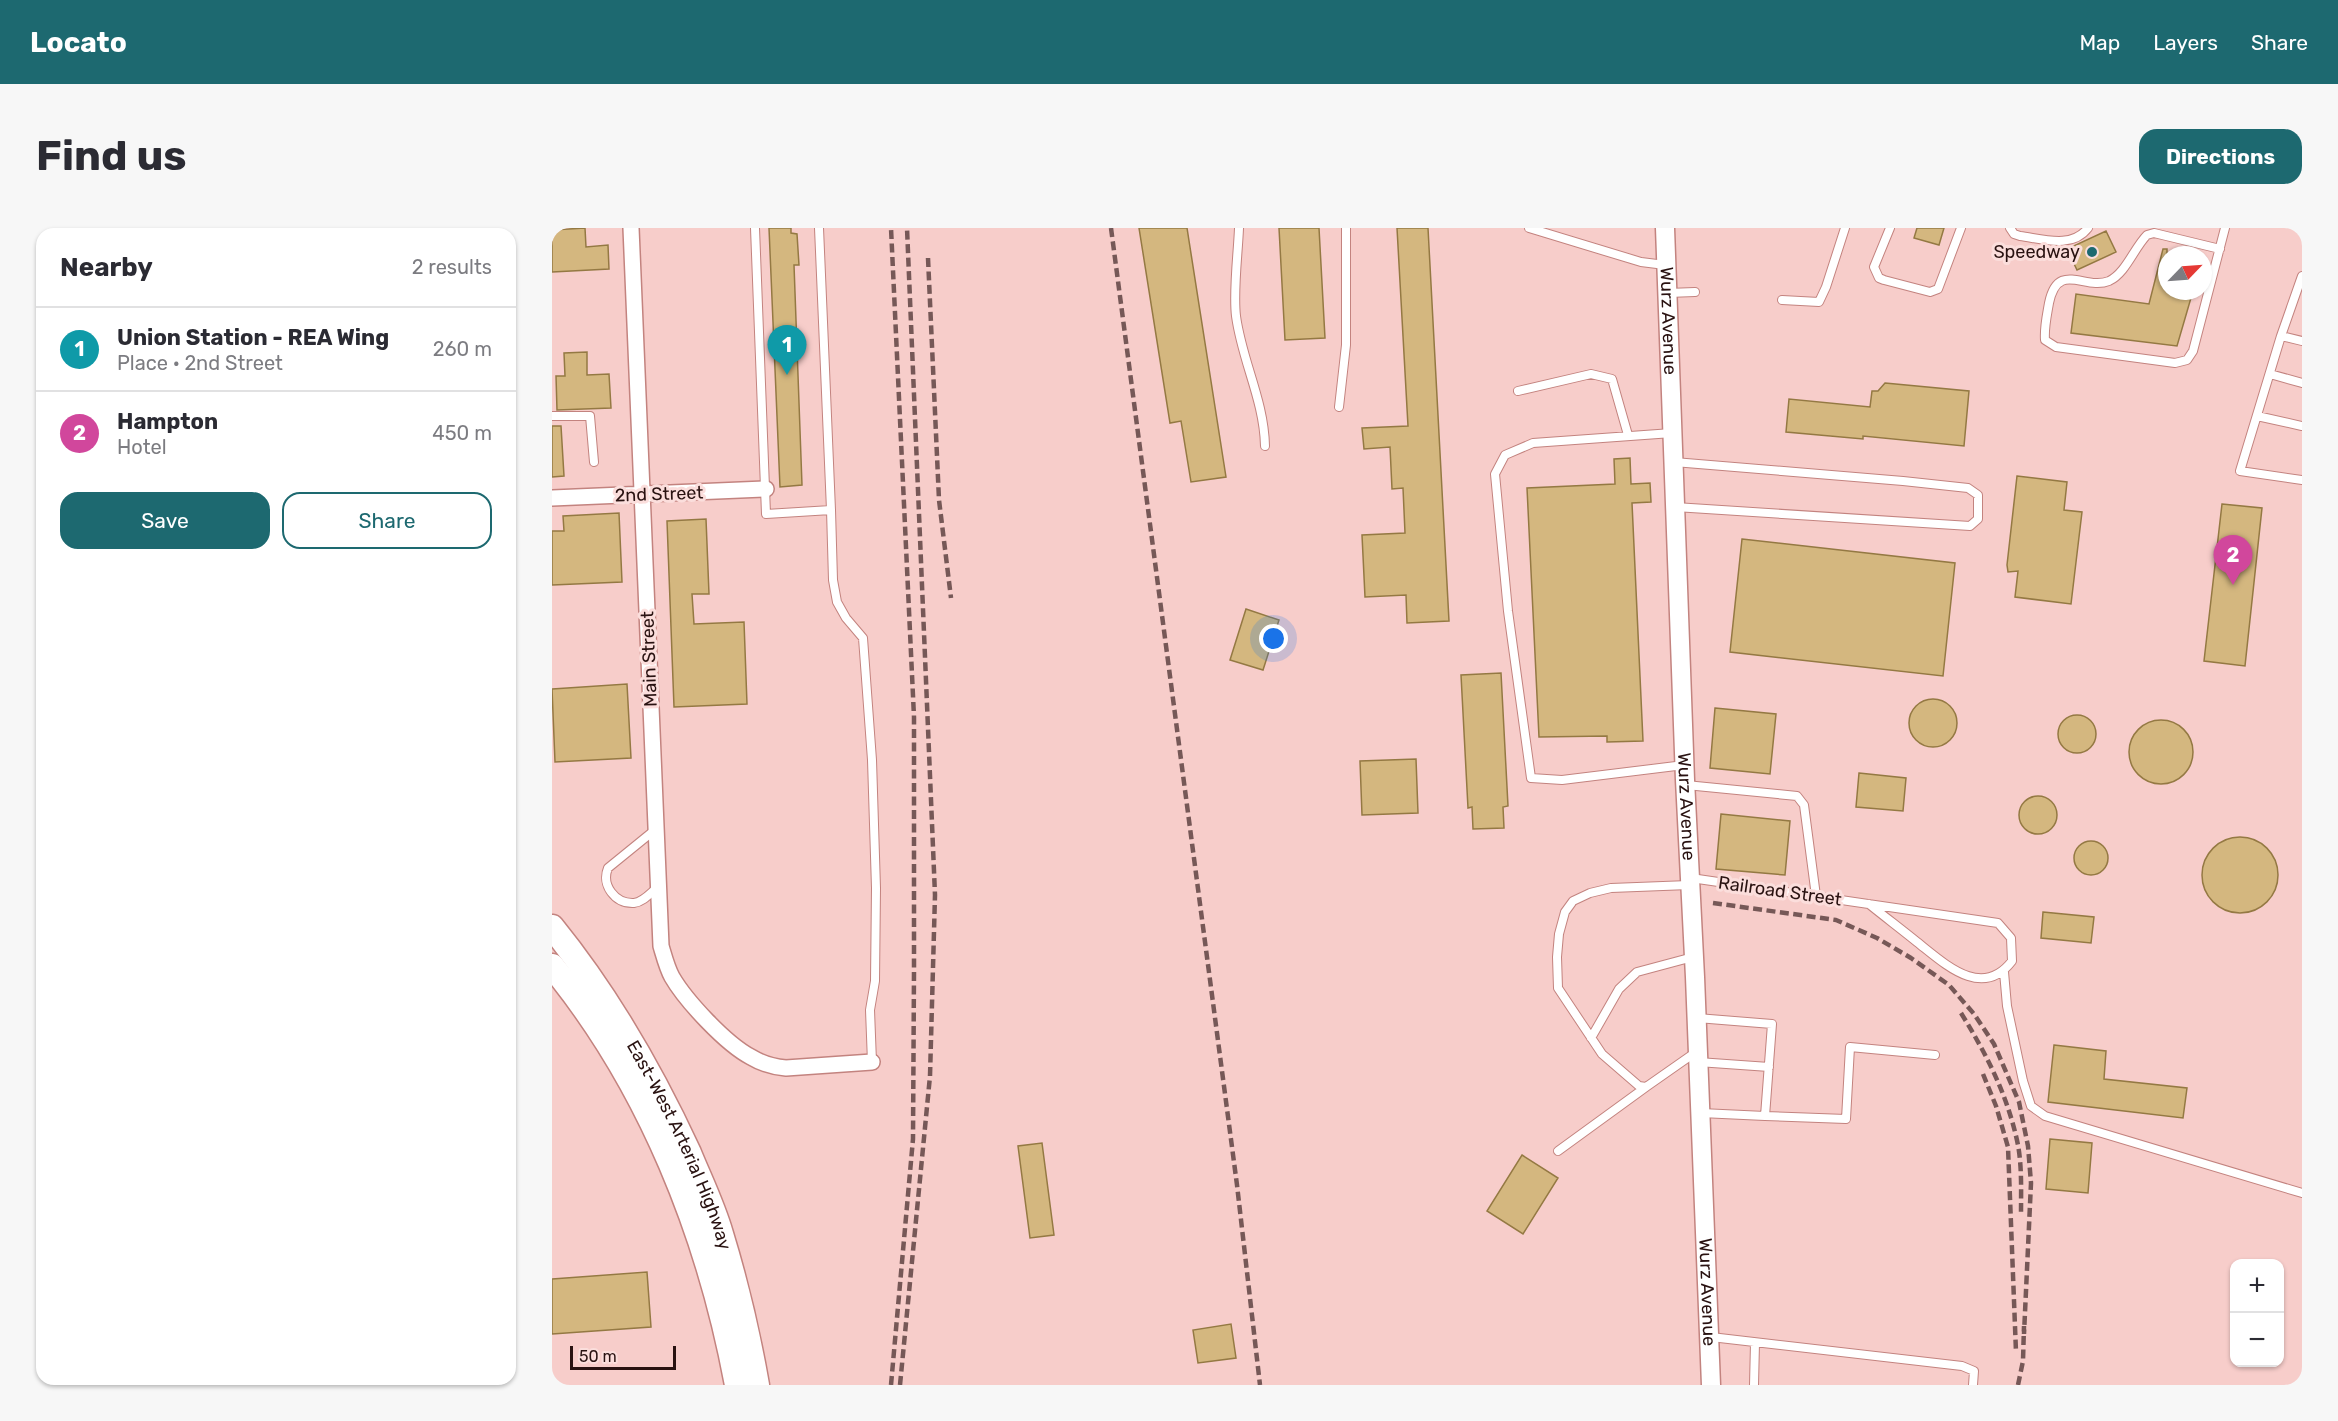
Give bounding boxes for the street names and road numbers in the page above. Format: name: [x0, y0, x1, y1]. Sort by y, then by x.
street label: Wurz Avenue: [1655, 266, 1681, 375]
street label: 2nd Street: [614, 481, 704, 507]
street label: Main Street: [636, 611, 662, 707]
street label: Wurz Avenue: [1673, 752, 1700, 861]
street label: Railroad Street: [1717, 871, 1843, 911]
street label: East-West Arterial Highway: [622, 1037, 736, 1252]
street label: Wurz Avenue: [1694, 1238, 1720, 1347]

